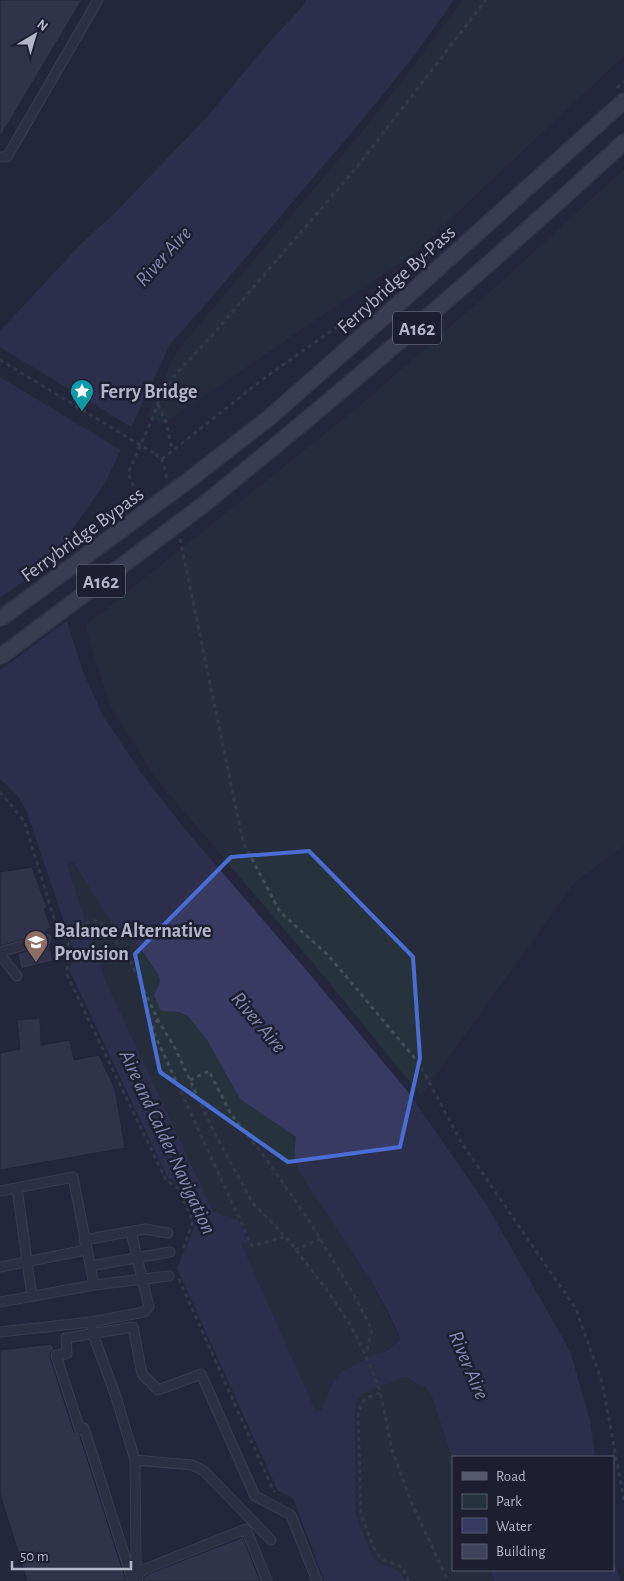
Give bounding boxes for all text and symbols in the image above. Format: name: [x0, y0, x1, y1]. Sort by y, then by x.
north arrow: [10, 10, 60, 60]
text: N: [34, 17, 51, 34]
water label: River Aire: [131, 222, 195, 290]
street label: Ferrybridge By-Pass: [334, 222, 459, 338]
road number: A162: [393, 312, 441, 344]
place icon: Ferry Bridge: [69, 378, 95, 412]
place label: Ferry Bridge: [100, 382, 198, 402]
street label: Ferrybridge Bypass: [17, 484, 148, 586]
road number: A162: [77, 564, 125, 598]
place label: Balance Alternative Provision: [54, 921, 211, 964]
school or university icon: Balance Alternative Provision: [23, 929, 49, 963]
water label: River Aire: [227, 988, 290, 1057]
water label: Aire and Calder Navigation: [115, 1046, 219, 1238]
water label: River Aire: [445, 1328, 492, 1403]
legend: [452, 1456, 614, 1571]
text: Road: [496, 1469, 526, 1484]
text: Park: [496, 1494, 522, 1509]
text: Water: [496, 1519, 532, 1534]
scale bar: [12, 1538, 131, 1570]
text: Building: [496, 1544, 546, 1559]
text: 50 m: [20, 1549, 49, 1564]

